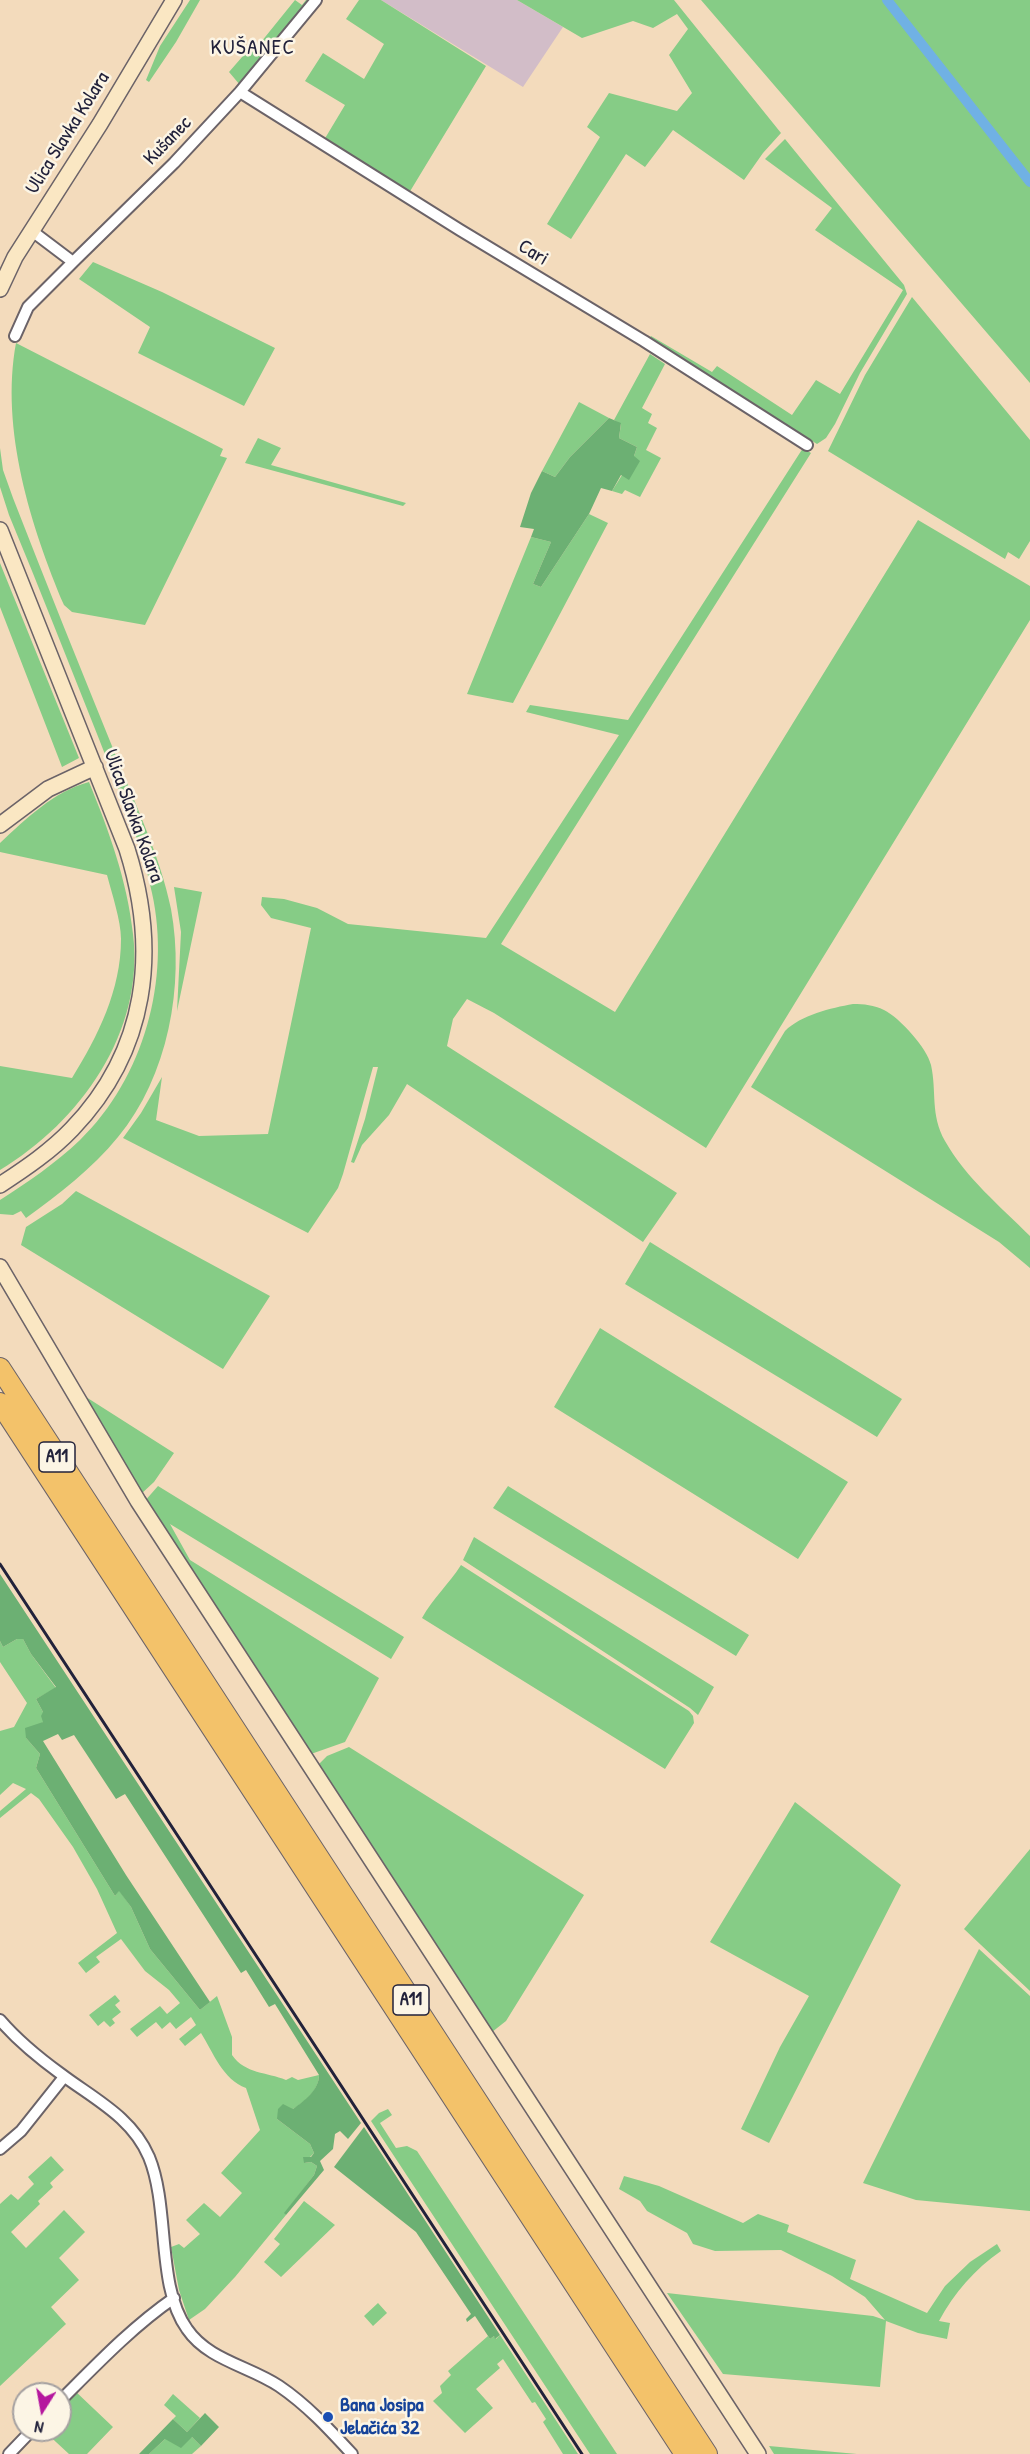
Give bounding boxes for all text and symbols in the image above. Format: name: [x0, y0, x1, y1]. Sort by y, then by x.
district label: KUŠANEC: [211, 35, 295, 61]
street label: Ulica Slavka Kolara: [21, 68, 115, 198]
street label: Kušanec: [139, 112, 197, 170]
street label: Cari: [514, 235, 552, 271]
street label: Ulica Slavka Kolara: [98, 746, 168, 886]
road number: A11: [39, 1442, 75, 1472]
road number: A11: [393, 1985, 429, 2015]
north arrow: [12, 2382, 72, 2442]
place label: Bana Josipa Jelačića 32: [340, 2394, 423, 2441]
marker: Bana Josipa Jelačića 32: [321, 2410, 335, 2424]
text: N: [33, 2416, 45, 2439]

